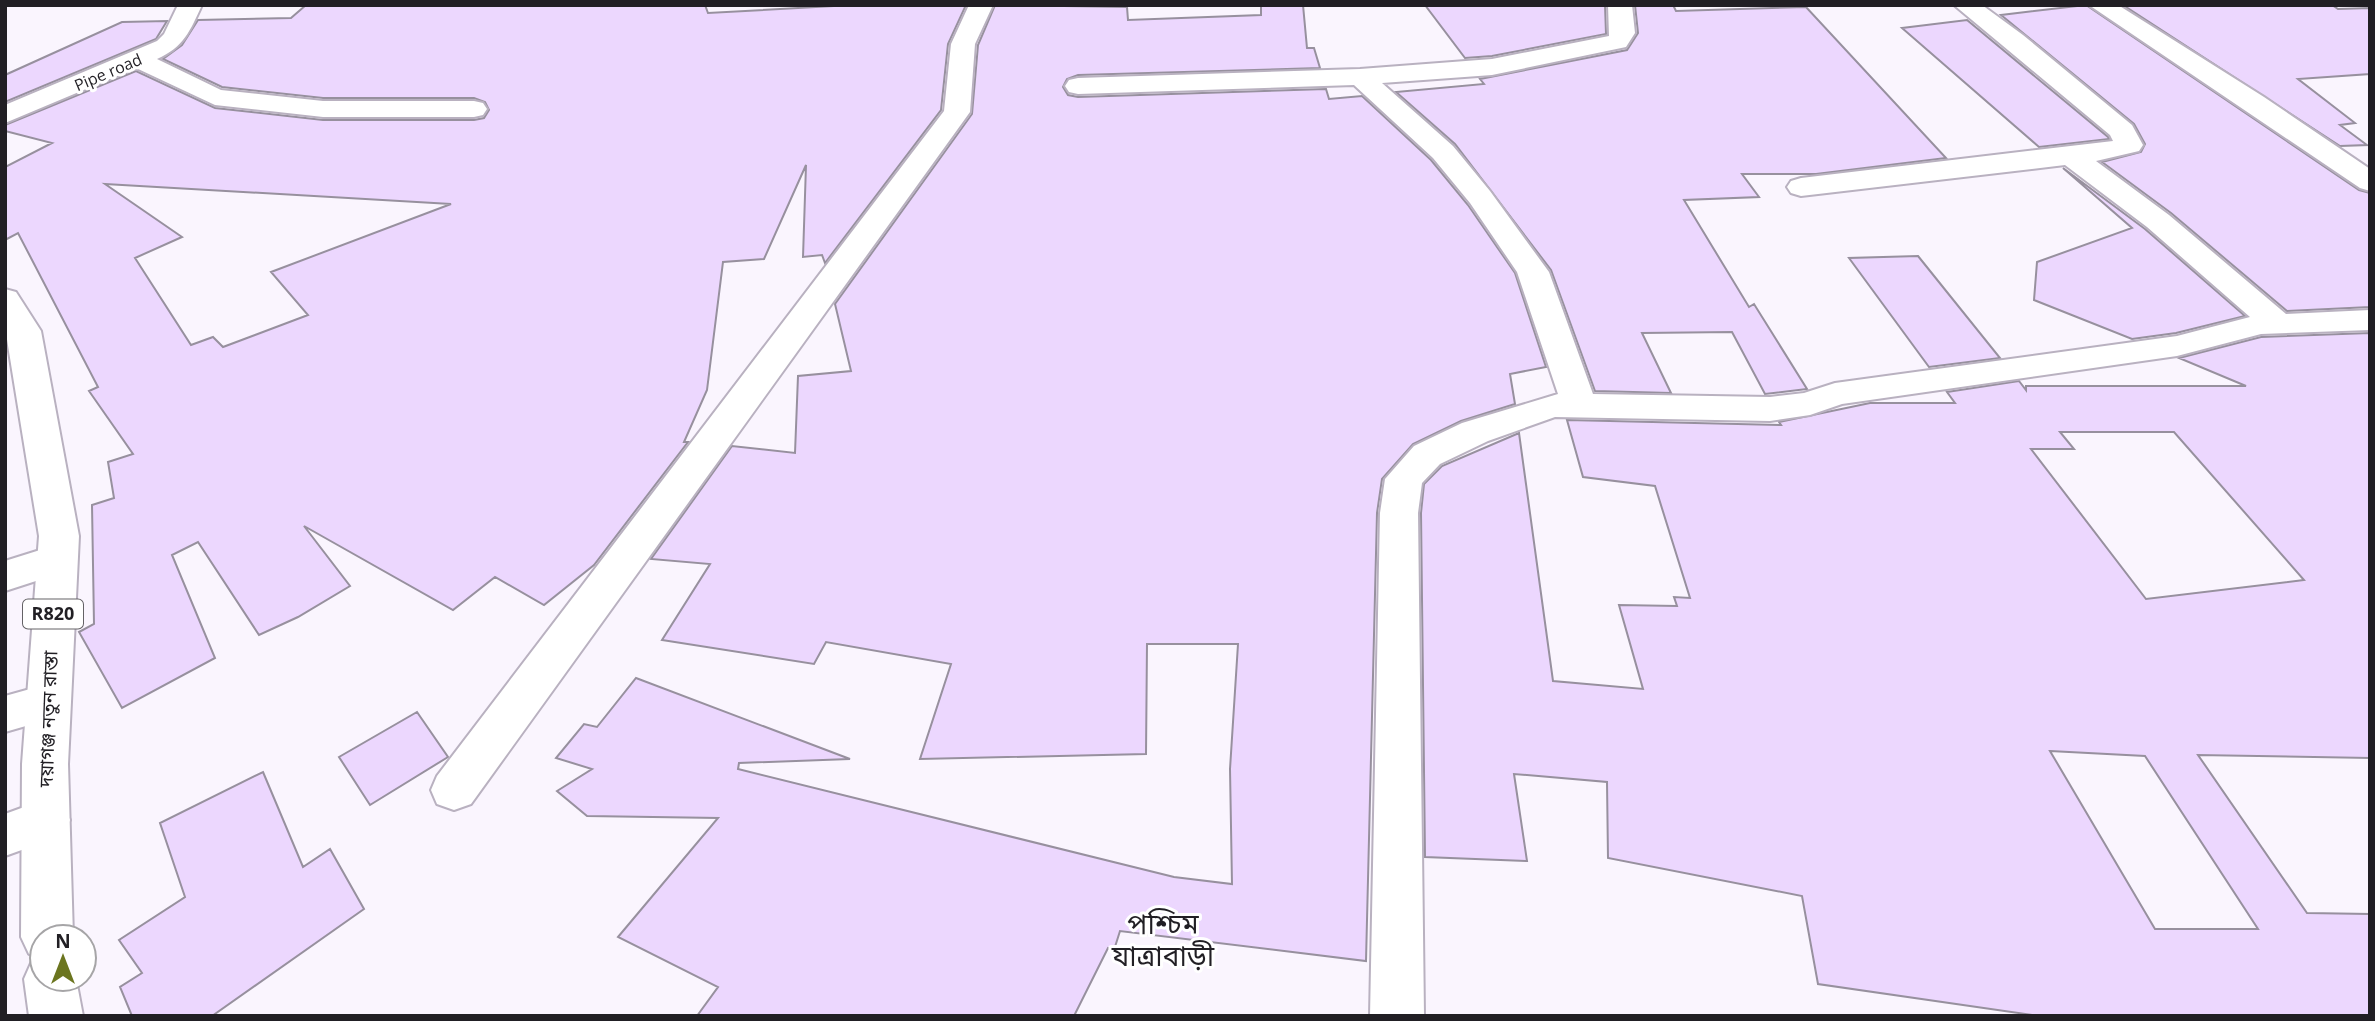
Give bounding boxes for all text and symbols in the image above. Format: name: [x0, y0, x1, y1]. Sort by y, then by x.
street label: Pipe road: [71, 48, 145, 96]
road number: R820: [23, 600, 83, 628]
street label: দয়াগঞ্জ নতুন রাস্তা: [33, 649, 63, 789]
district label: পশ্চিম যাত্রাবাড়ী: [1111, 904, 1215, 974]
north arrow: [28, 923, 98, 993]
text: N: [55, 928, 71, 954]

